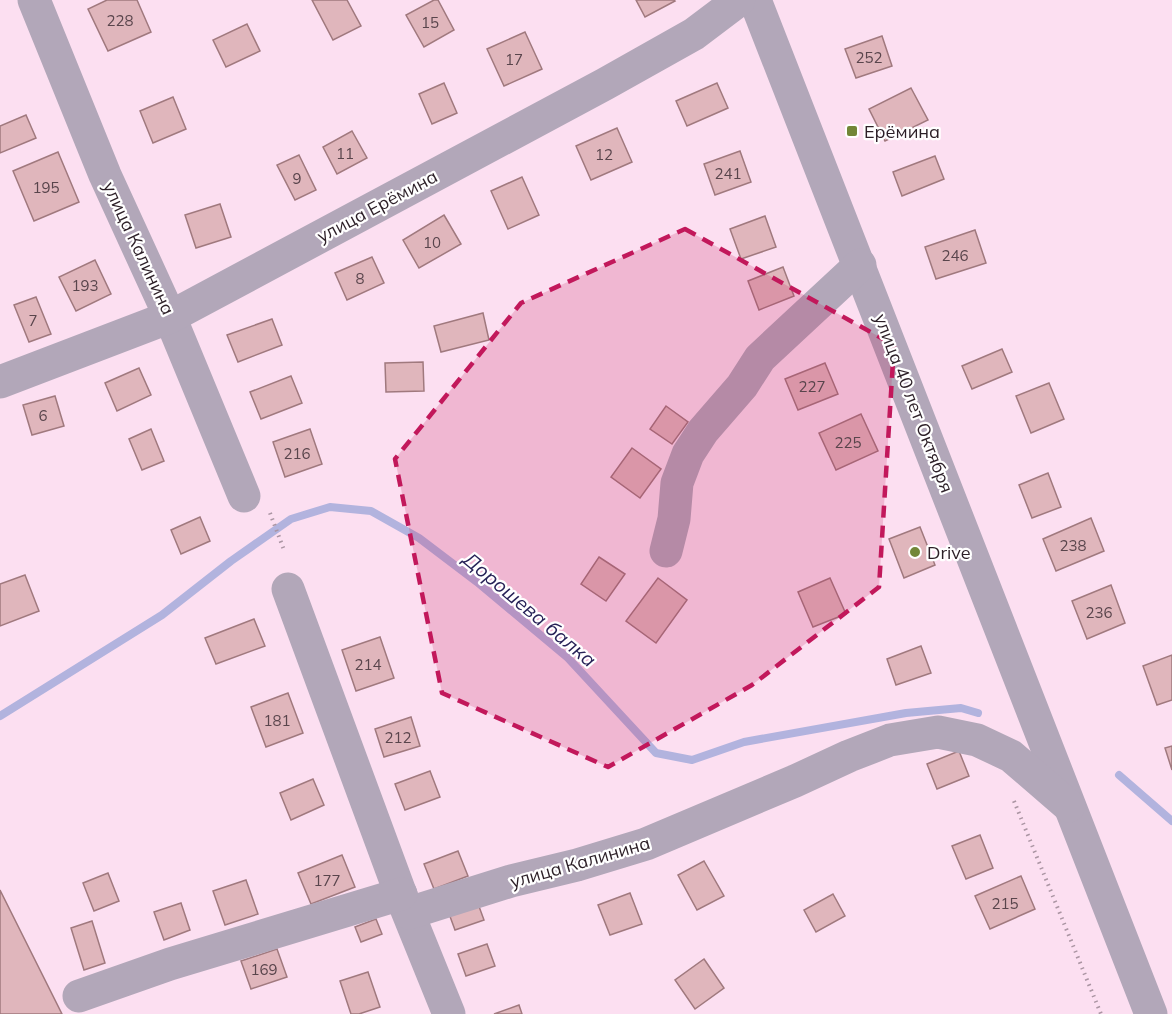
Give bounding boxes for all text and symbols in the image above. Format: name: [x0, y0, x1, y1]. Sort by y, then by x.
house number: 228: [106, 11, 134, 30]
house number: 15: [421, 13, 439, 32]
house number: 252: [855, 48, 883, 67]
house number: 17: [505, 50, 523, 69]
place label: Ерёмина: [864, 120, 940, 143]
marker: Ерёмина: [845, 124, 859, 138]
house number: 11: [336, 144, 354, 163]
house number: 12: [595, 145, 613, 164]
house number: 241: [714, 164, 742, 183]
street label: улица Ерёмина: [313, 165, 441, 247]
house number: 9: [292, 169, 302, 188]
house number: 195: [32, 178, 60, 197]
street label: улица Калинина: [98, 178, 180, 318]
house number: 10: [423, 233, 441, 252]
house number: 246: [941, 246, 969, 265]
house number: 8: [355, 269, 365, 288]
house number: 193: [71, 276, 99, 295]
street label: улица 40 лет Октября: [869, 310, 959, 496]
house number: 7: [28, 311, 38, 330]
house number: 227: [798, 377, 826, 396]
house number: 6: [38, 406, 48, 425]
house number: 225: [834, 433, 862, 452]
house number: 216: [283, 444, 311, 463]
house number: 238: [1059, 536, 1087, 555]
place label: Drive: [927, 541, 970, 564]
water label: Дорошева балка: [458, 545, 602, 672]
marker: Drive: [908, 545, 922, 559]
house number: 236: [1085, 603, 1113, 622]
house number: 214: [354, 655, 382, 674]
house number: 181: [263, 711, 291, 730]
house number: 212: [384, 728, 412, 747]
street label: улица Калинина: [507, 831, 653, 893]
house number: 177: [313, 871, 341, 890]
house number: 215: [991, 894, 1019, 913]
house number: 169: [250, 960, 278, 979]

